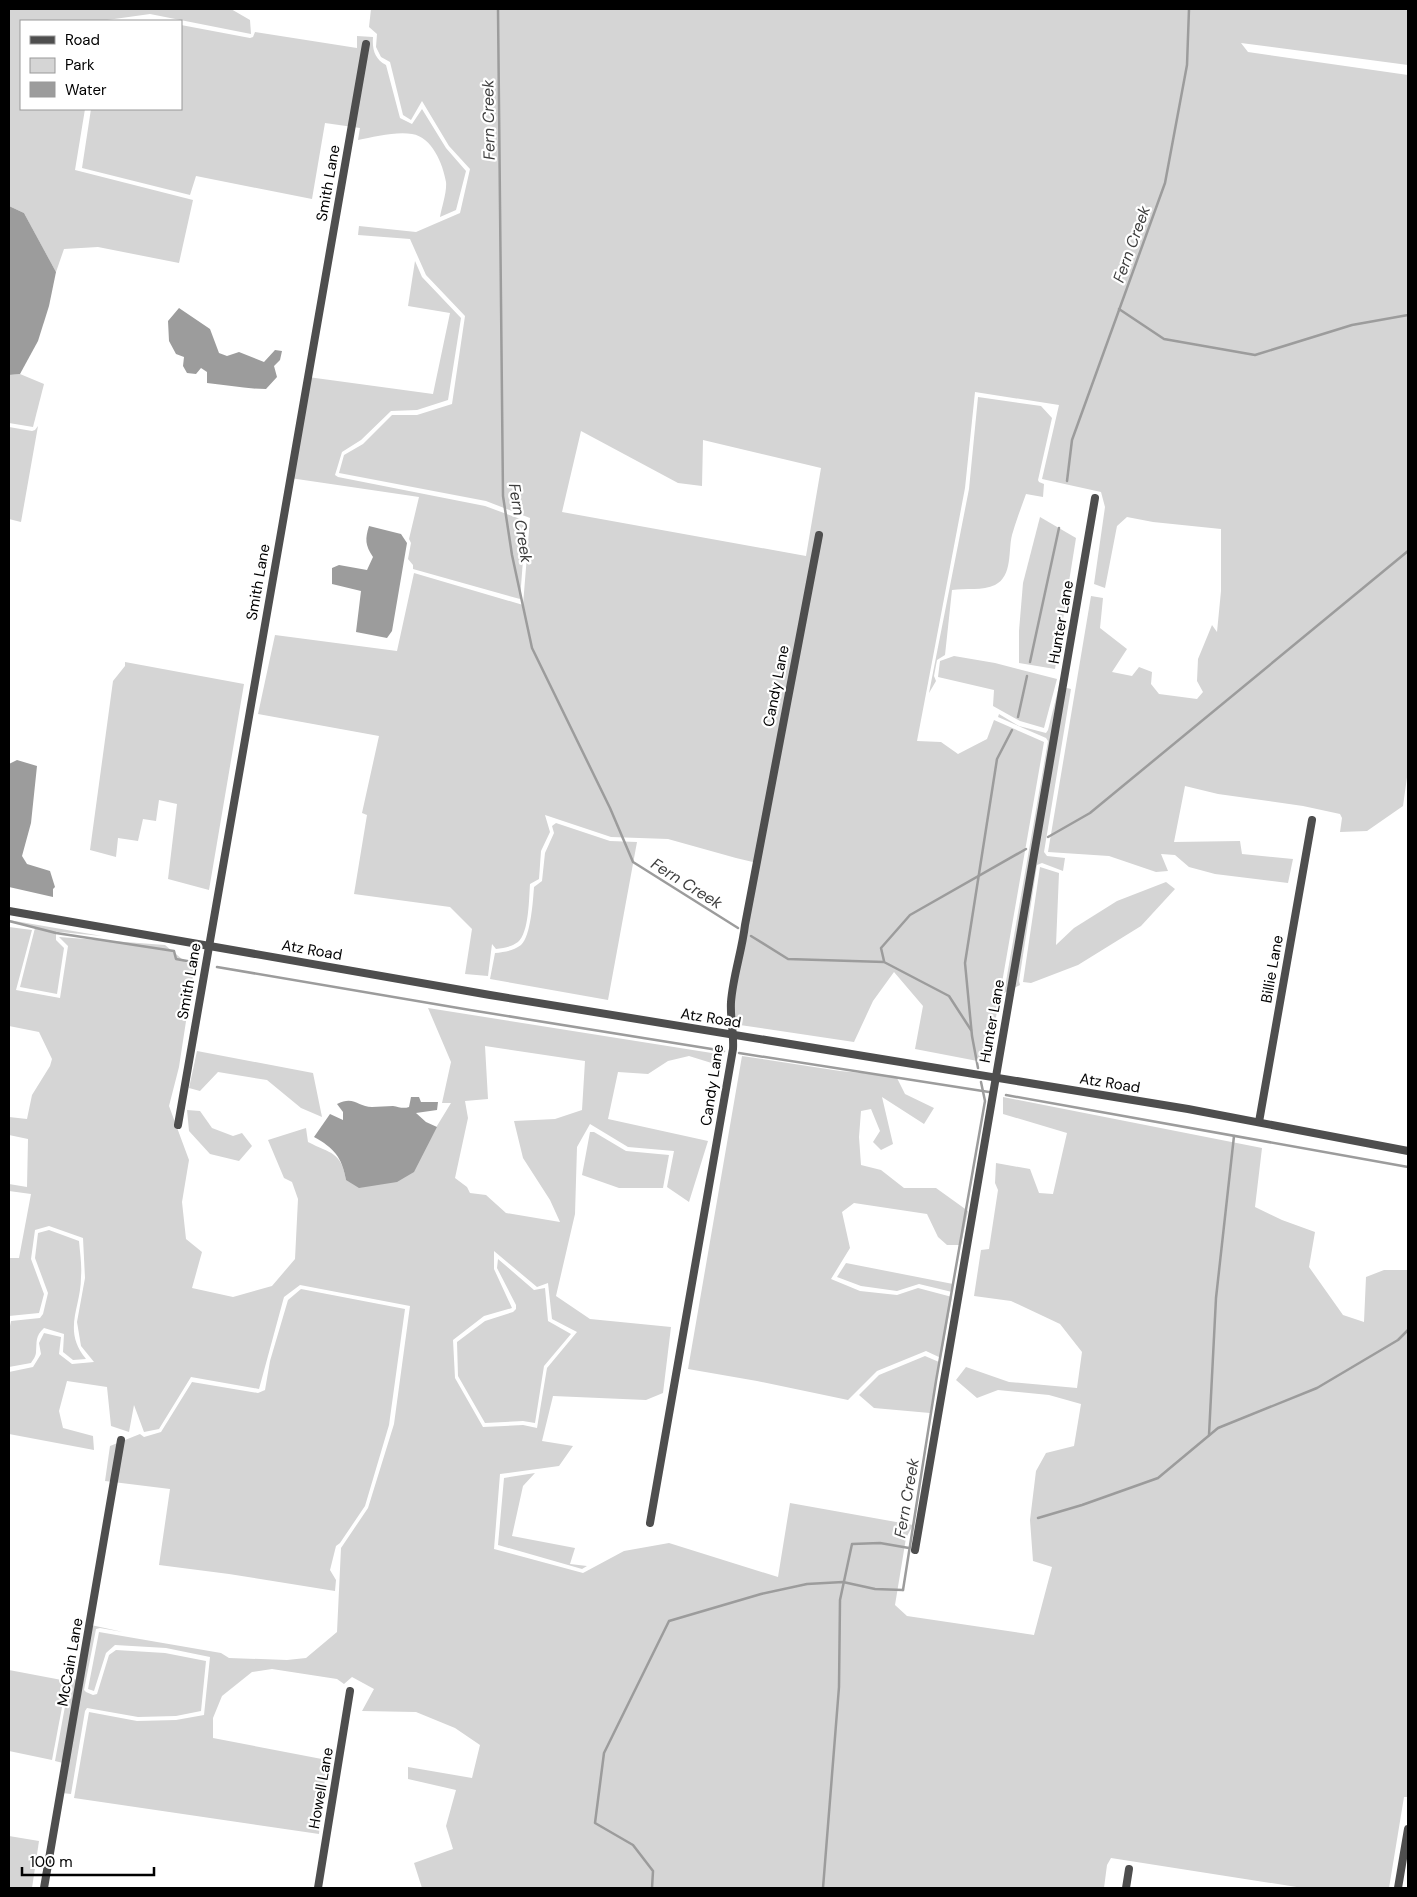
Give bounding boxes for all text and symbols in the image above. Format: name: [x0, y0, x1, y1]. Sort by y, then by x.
legend: [20, 20, 182, 110]
text: Road: [65, 30, 100, 50]
text: Park: [65, 55, 95, 75]
water label: Fern Creek: [477, 79, 500, 160]
text: Water: [65, 80, 107, 100]
street label: Smith Lane: [311, 143, 345, 223]
water label: Fern Creek: [1108, 202, 1155, 286]
water label: Fern Creek: [504, 482, 537, 565]
street label: Smith Lane: [241, 542, 275, 622]
street label: Hunter Lane: [1044, 579, 1078, 665]
street label: Candy Lane: [758, 644, 794, 728]
water label: Fern Creek: [647, 853, 727, 914]
street label: Billie Lane: [1256, 933, 1288, 1005]
street label: Atz Road: [280, 935, 344, 965]
street label: Smith Lane: [172, 941, 206, 1021]
street label: Hunter Lane: [975, 978, 1009, 1064]
street label: Atz Road: [679, 1003, 743, 1033]
street label: Candy Lane: [696, 1043, 728, 1127]
street label: Atz Road: [1078, 1068, 1142, 1098]
water label: Fern Creek: [889, 1456, 924, 1540]
street label: McCain Lane: [52, 1616, 88, 1708]
street label: Howell Lane: [304, 1746, 338, 1830]
scale bar: [22, 1844, 155, 1876]
text: 100 m: [30, 1852, 73, 1872]

